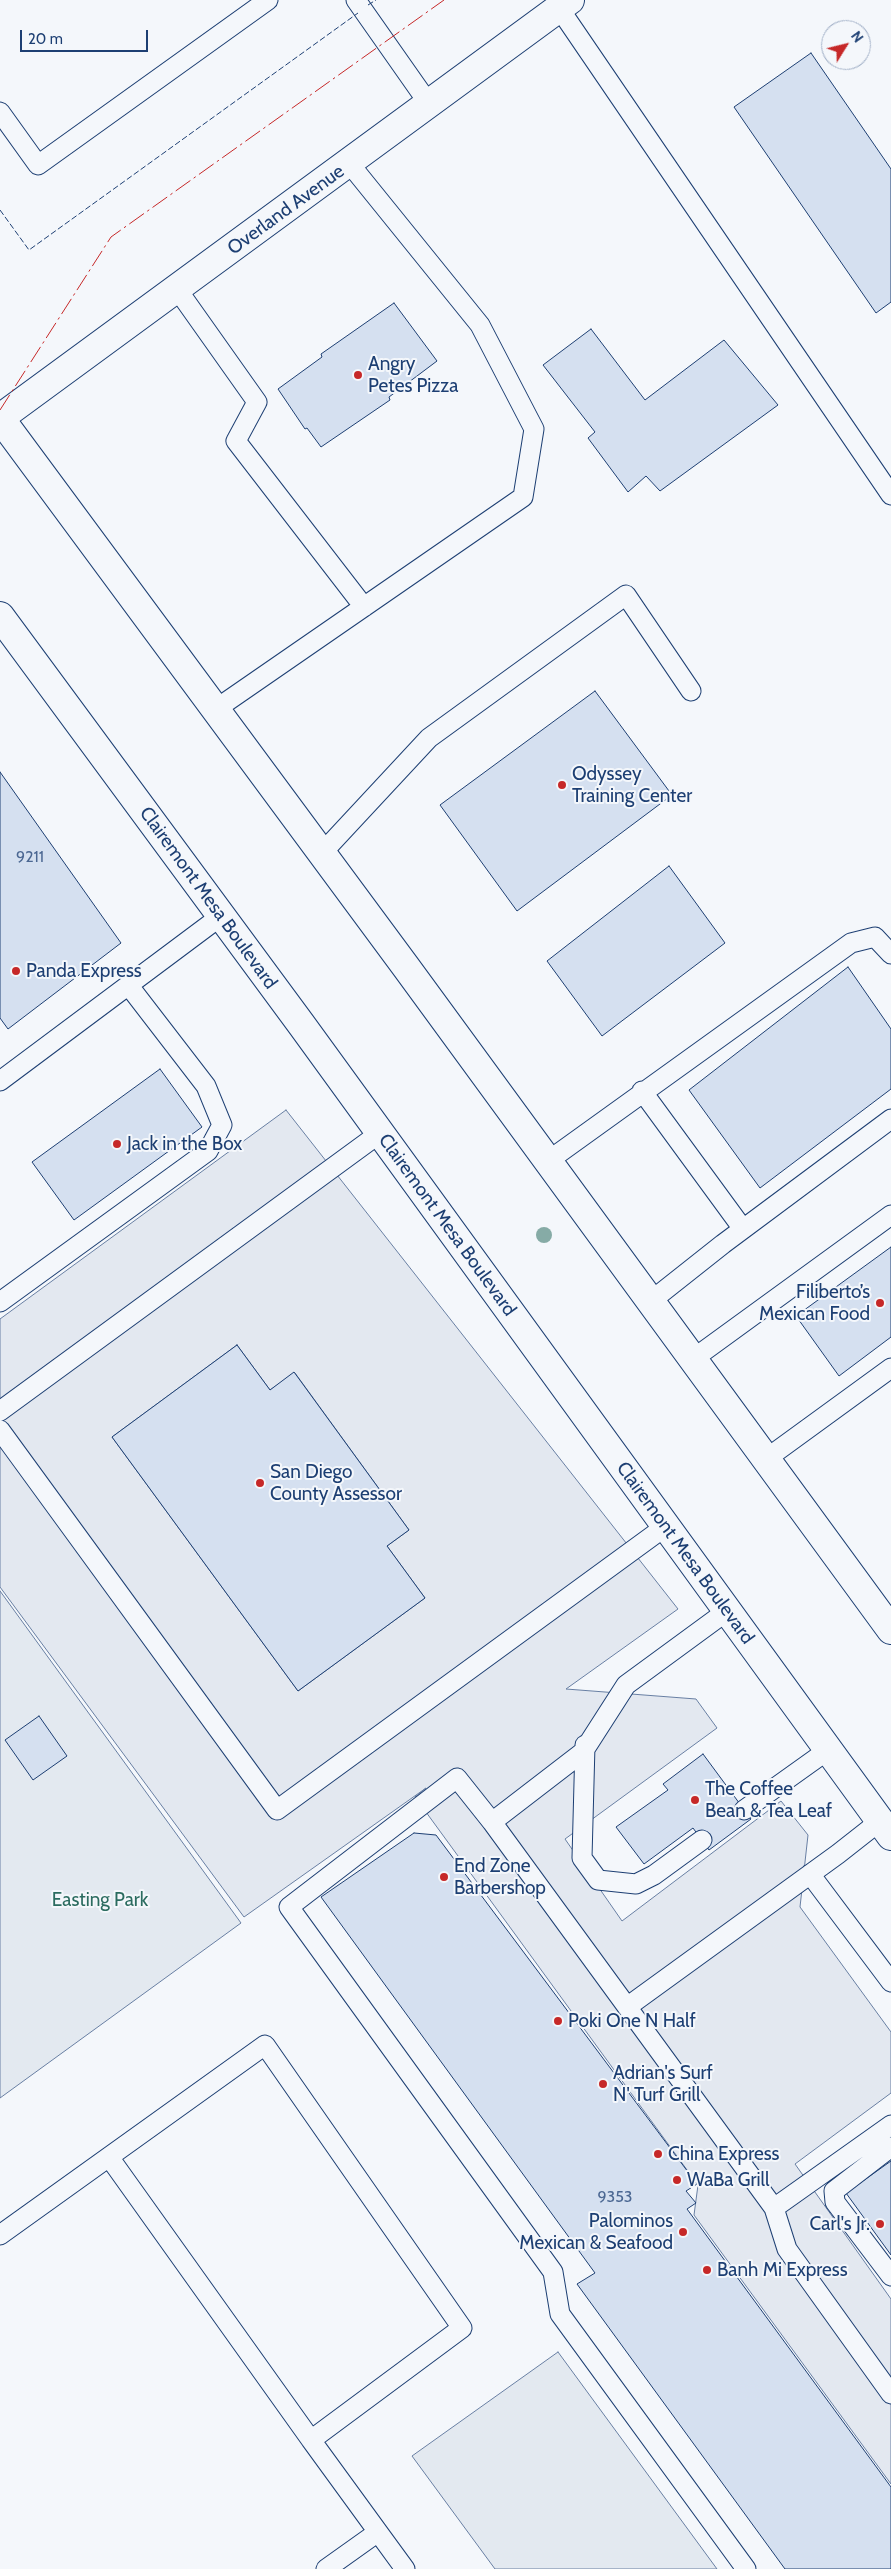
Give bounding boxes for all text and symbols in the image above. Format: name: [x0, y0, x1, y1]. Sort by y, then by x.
scale bar: [22, 20, 150, 52]
north arrow: [821, 20, 871, 70]
text: N: [847, 27, 868, 46]
text: 20 m: [28, 30, 63, 48]
street label: Overland Avenue: [223, 160, 349, 260]
place label: Angry Petes Pizza: [368, 353, 458, 397]
marker: Angry Petes Pizza: [352, 369, 364, 381]
place label: Odyssey Training Center: [572, 763, 692, 807]
marker: Odyssey Training Center: [556, 779, 568, 791]
street label: Clairemont Mesa Boulevard: [134, 802, 282, 994]
house number: 9211: [16, 847, 44, 867]
place label: Panda Express: [26, 960, 142, 982]
marker: Panda Express: [10, 965, 22, 977]
street label: Clairemont Mesa Boulevard: [373, 1129, 521, 1321]
place label: Jack in the Box: [127, 1133, 242, 1155]
marker: Jack in the Box: [111, 1138, 123, 1150]
place label: Filiberto’s Mexican Food: [759, 1281, 870, 1325]
marker: Filiberto’s Mexican Food: [874, 1297, 886, 1309]
street label: Clairemont Mesa Boulevard: [611, 1457, 759, 1649]
place label: San Diego County Assessor: [270, 1461, 402, 1505]
marker: San Diego County Assessor: [254, 1477, 266, 1489]
place label: The Coffee Bean & Tea Leaf: [705, 1778, 832, 1822]
marker: The Coffee Bean & Tea Leaf: [689, 1794, 701, 1806]
place label: End Zone Barbershop: [454, 1855, 546, 1899]
marker: End Zone Barbershop: [438, 1871, 450, 1883]
park label: Easting Park: [52, 1889, 148, 1911]
place label: Poki One N Half: [568, 2010, 696, 2032]
marker: Poki One N Half: [552, 2015, 564, 2027]
place label: Adrian's Surf N' Turf Grill: [613, 2062, 713, 2106]
marker: Adrian's Surf N' Turf Grill: [597, 2078, 609, 2090]
place label: China Express: [668, 2143, 779, 2165]
marker: China Express: [652, 2148, 664, 2160]
place label: WaBa Grill: [687, 2169, 769, 2191]
marker: WaBa Grill: [671, 2174, 683, 2186]
house number: 9353: [597, 2187, 633, 2207]
place label: Palominos Mexican & Seafood: [519, 2210, 673, 2254]
place label: Carl's Jr.: [810, 2213, 870, 2235]
marker: Carl's Jr.: [874, 2218, 886, 2230]
marker: Palominos Mexican & Seafood: [677, 2226, 689, 2238]
place label: Banh Mi Express: [717, 2259, 848, 2281]
marker: Banh Mi Express: [701, 2264, 713, 2276]

